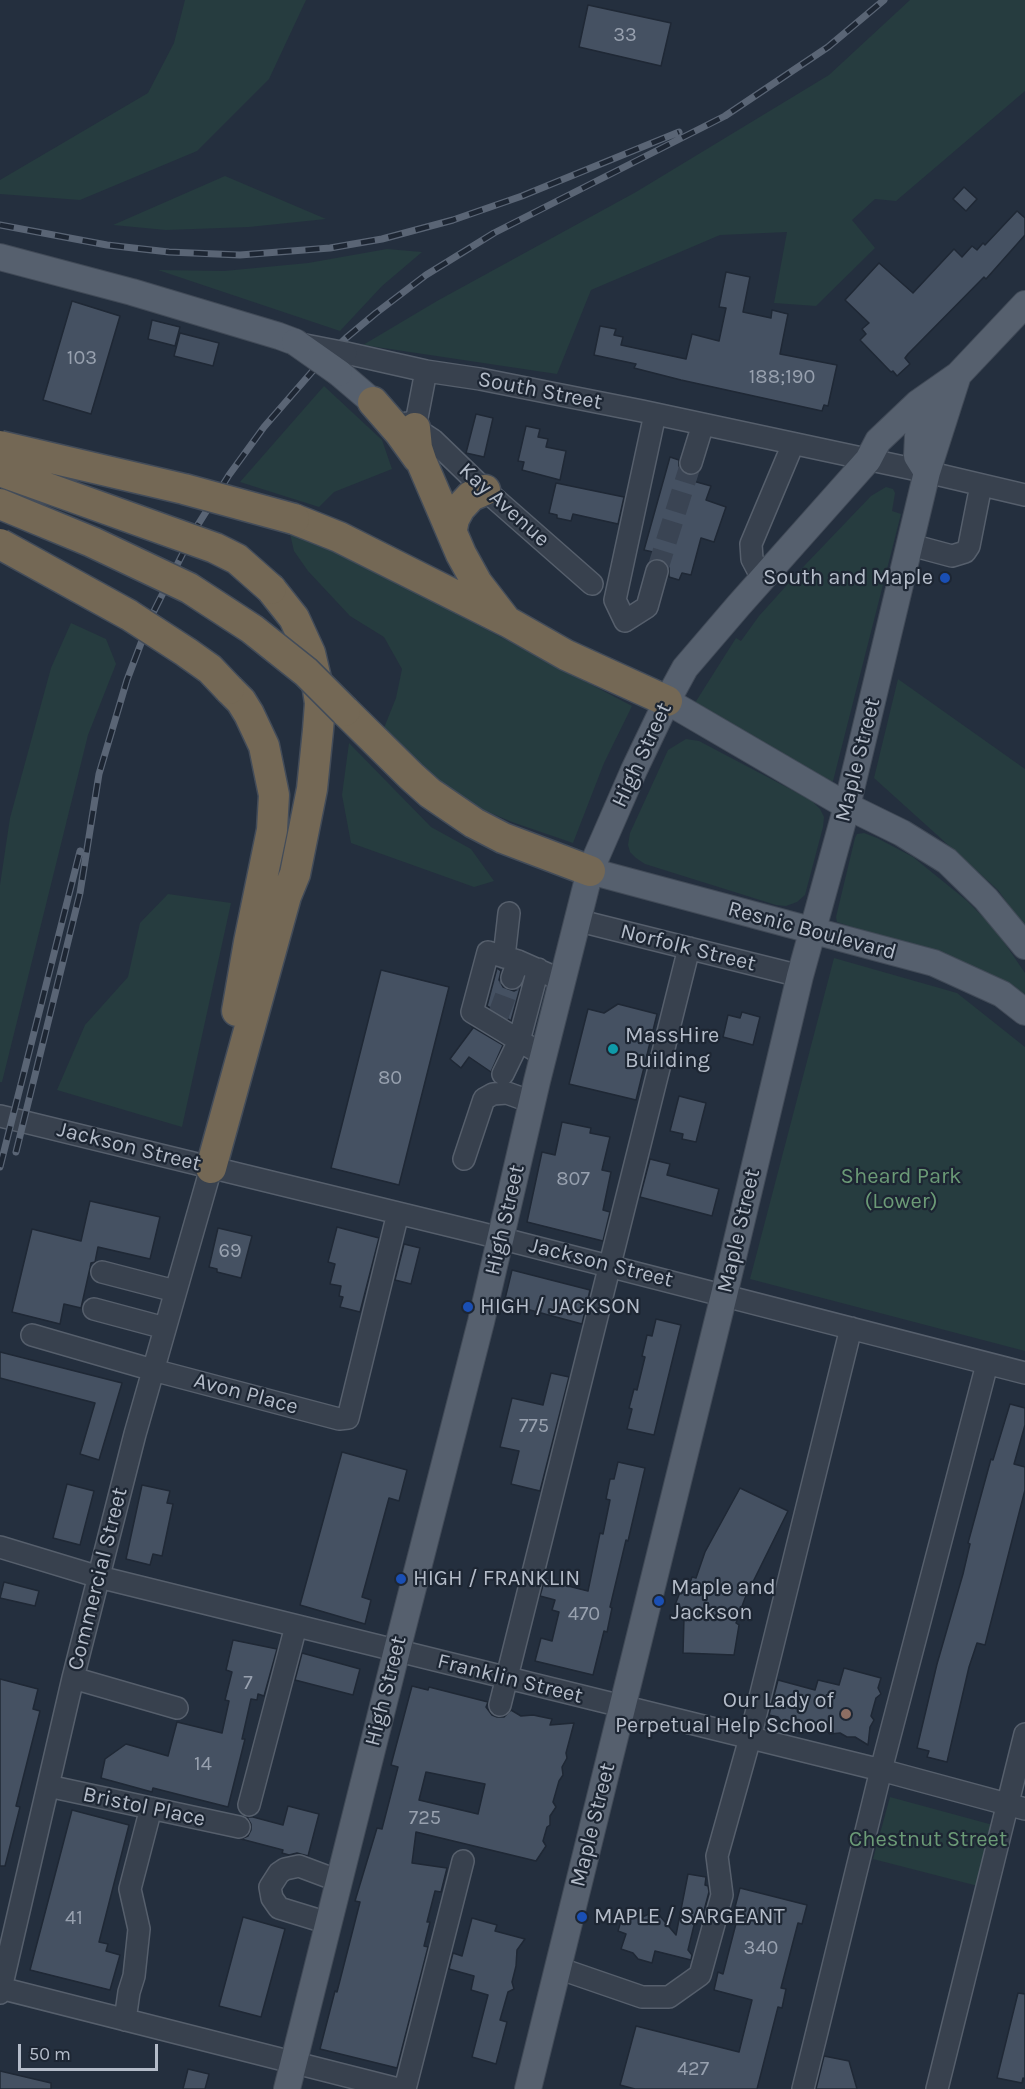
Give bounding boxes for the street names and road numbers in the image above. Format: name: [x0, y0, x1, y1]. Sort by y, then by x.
street label: South Street: [476, 366, 604, 416]
street label: Kay Avenue: [453, 457, 555, 553]
street label: Maple Street: [830, 695, 886, 825]
street label: High Street: [606, 698, 678, 812]
street label: Resnic Boulevard: [725, 896, 899, 966]
street label: Norfolk Street: [617, 918, 759, 978]
street label: Jackson Street: [54, 1116, 204, 1178]
street label: High Street: [479, 1162, 531, 1278]
street label: Maple Street: [712, 1166, 766, 1296]
street label: Jackson Street: [526, 1232, 676, 1294]
street label: Avon Place: [191, 1367, 301, 1421]
street label: Commercial Street: [62, 1485, 134, 1673]
street label: High Street: [360, 1633, 412, 1749]
street label: Franklin Street: [435, 1648, 585, 1710]
street label: Maple Street: [565, 1760, 621, 1890]
street label: Bristol Place: [80, 1781, 208, 1833]

